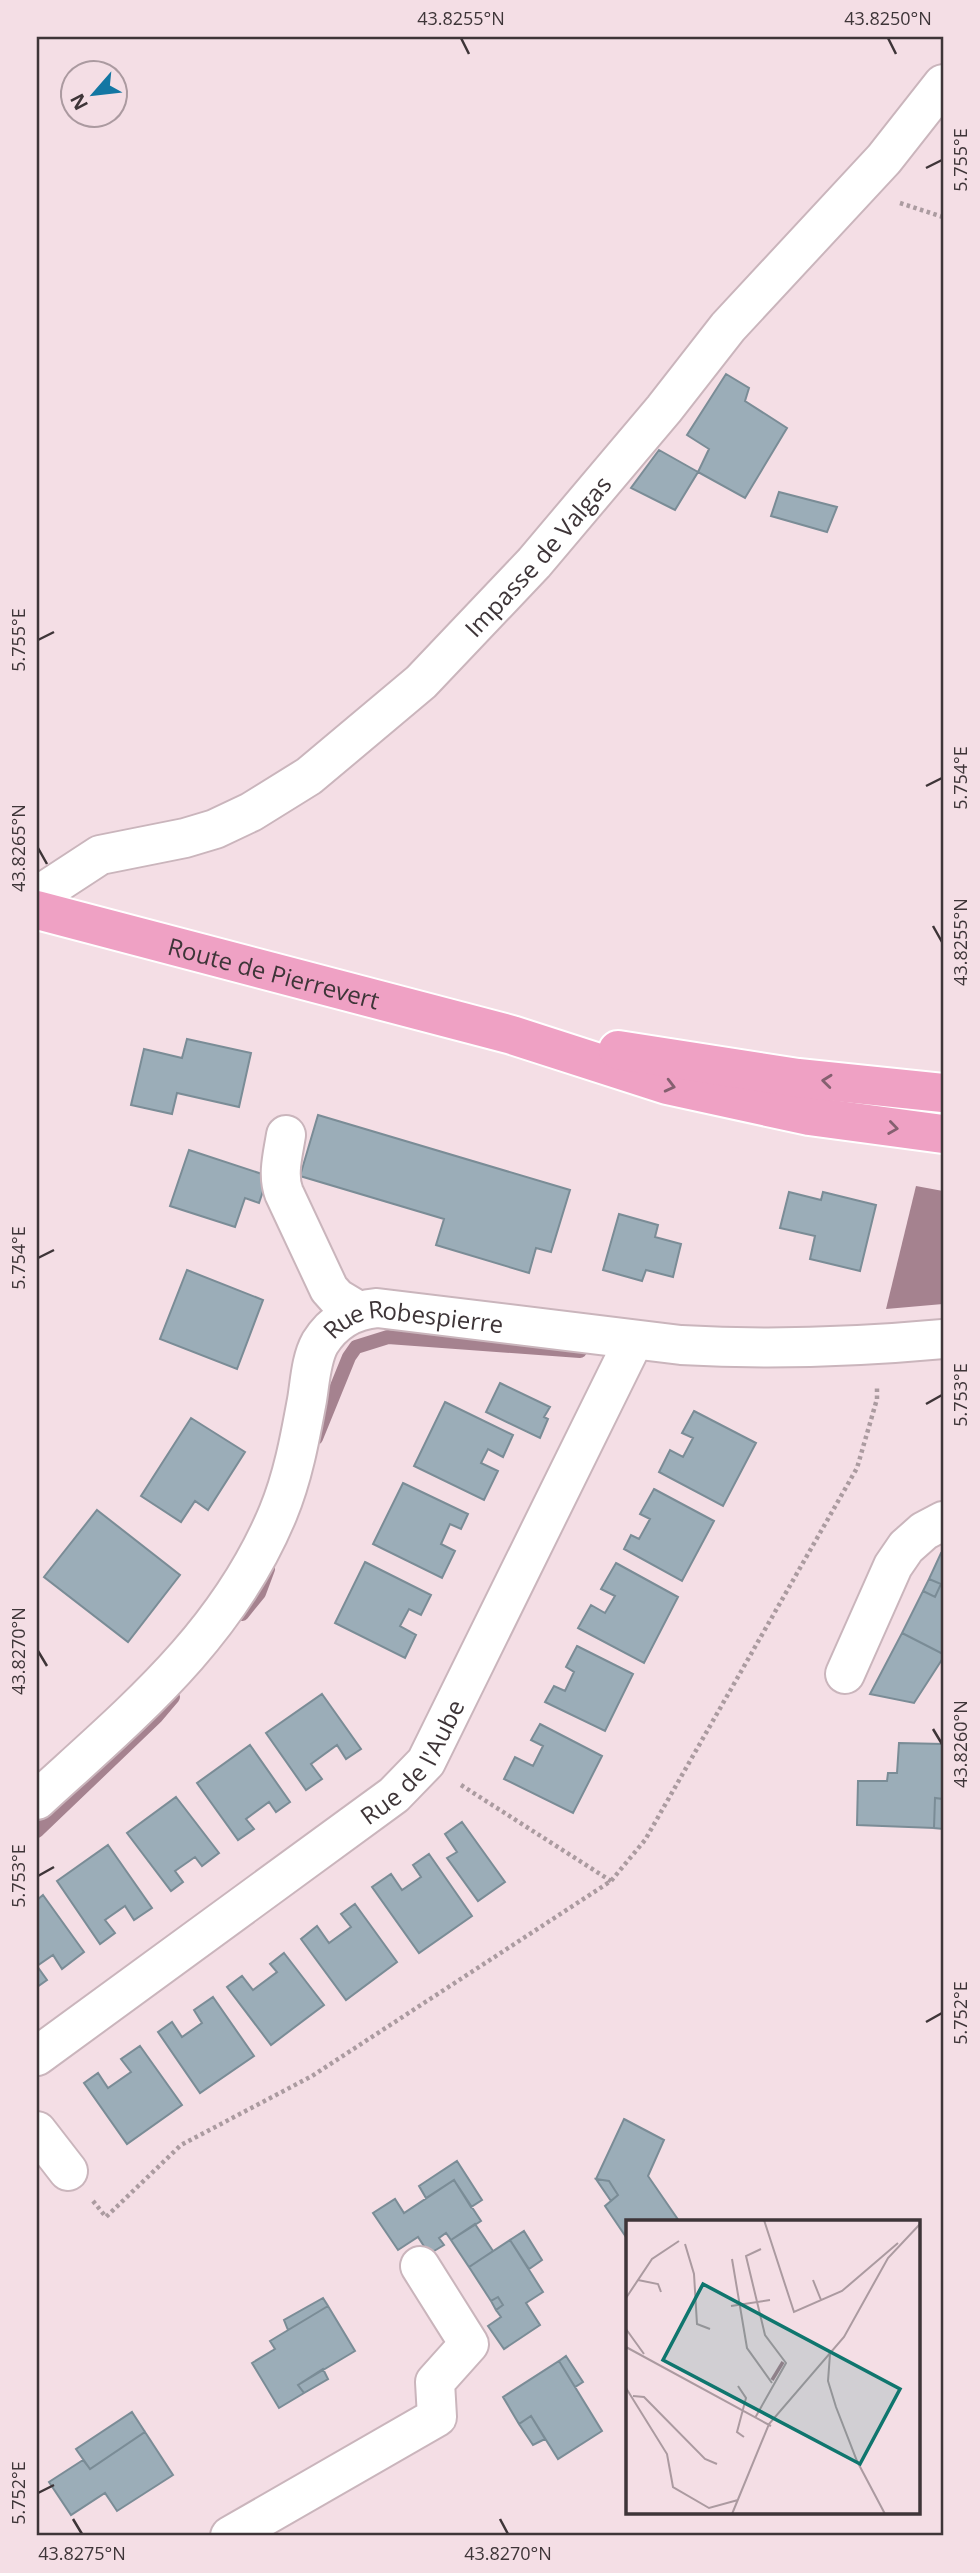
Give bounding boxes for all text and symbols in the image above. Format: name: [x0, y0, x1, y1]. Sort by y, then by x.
text: 43.8255°N: [417, 6, 505, 30]
text: 43.8250°N: [844, 6, 932, 30]
north arrow: [60, 60, 130, 130]
text: N: [64, 89, 94, 115]
text: 5.755°E: [948, 128, 972, 192]
street label: Impasse de Valgas: [457, 468, 618, 643]
text: 5.755°E: [6, 608, 30, 672]
text: 5.754°E: [948, 746, 972, 810]
text: 43.8265°N: [6, 804, 30, 892]
text: 43.8255°N: [948, 898, 972, 986]
street label: Route de Pierrevert: [165, 929, 383, 1016]
one-way arrow: [821, 1074, 832, 1089]
one-way arrow: [664, 1078, 676, 1092]
one-way arrow: [888, 1120, 899, 1135]
text: 5.754°E: [6, 1226, 30, 1290]
street label: Rue Robespierre: [315, 1291, 505, 1345]
text: 5.753°E: [948, 1363, 972, 1427]
text: 43.8270°N: [6, 1607, 30, 1695]
street label: Rue de l'Aube: [353, 1693, 471, 1831]
text: 43.8260°N: [948, 1700, 972, 1788]
text: 5.753°E: [6, 1844, 30, 1908]
text: 5.752°E: [948, 1981, 972, 2045]
inset map: [626, 2220, 920, 2514]
text: 5.752°E: [6, 2461, 30, 2525]
text: 43.8275°N: [38, 2541, 126, 2565]
text: 43.8270°N: [464, 2541, 552, 2565]

